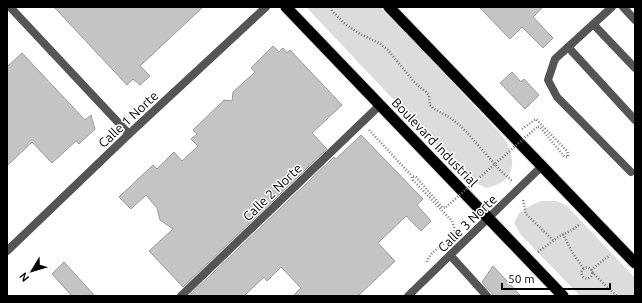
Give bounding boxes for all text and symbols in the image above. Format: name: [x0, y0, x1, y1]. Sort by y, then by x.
street label: Calle 1 Norte: [95, 88, 161, 150]
street label: Boulevard Industrial: [389, 95, 481, 189]
street label: Calle 2 Norte: [240, 161, 304, 223]
street label: Calle 3 Norte: [435, 192, 499, 254]
north arrow: [12, 251, 52, 291]
scale bar: [502, 265, 610, 291]
text: N: [17, 270, 31, 284]
text: 50 m: [508, 272, 535, 285]

